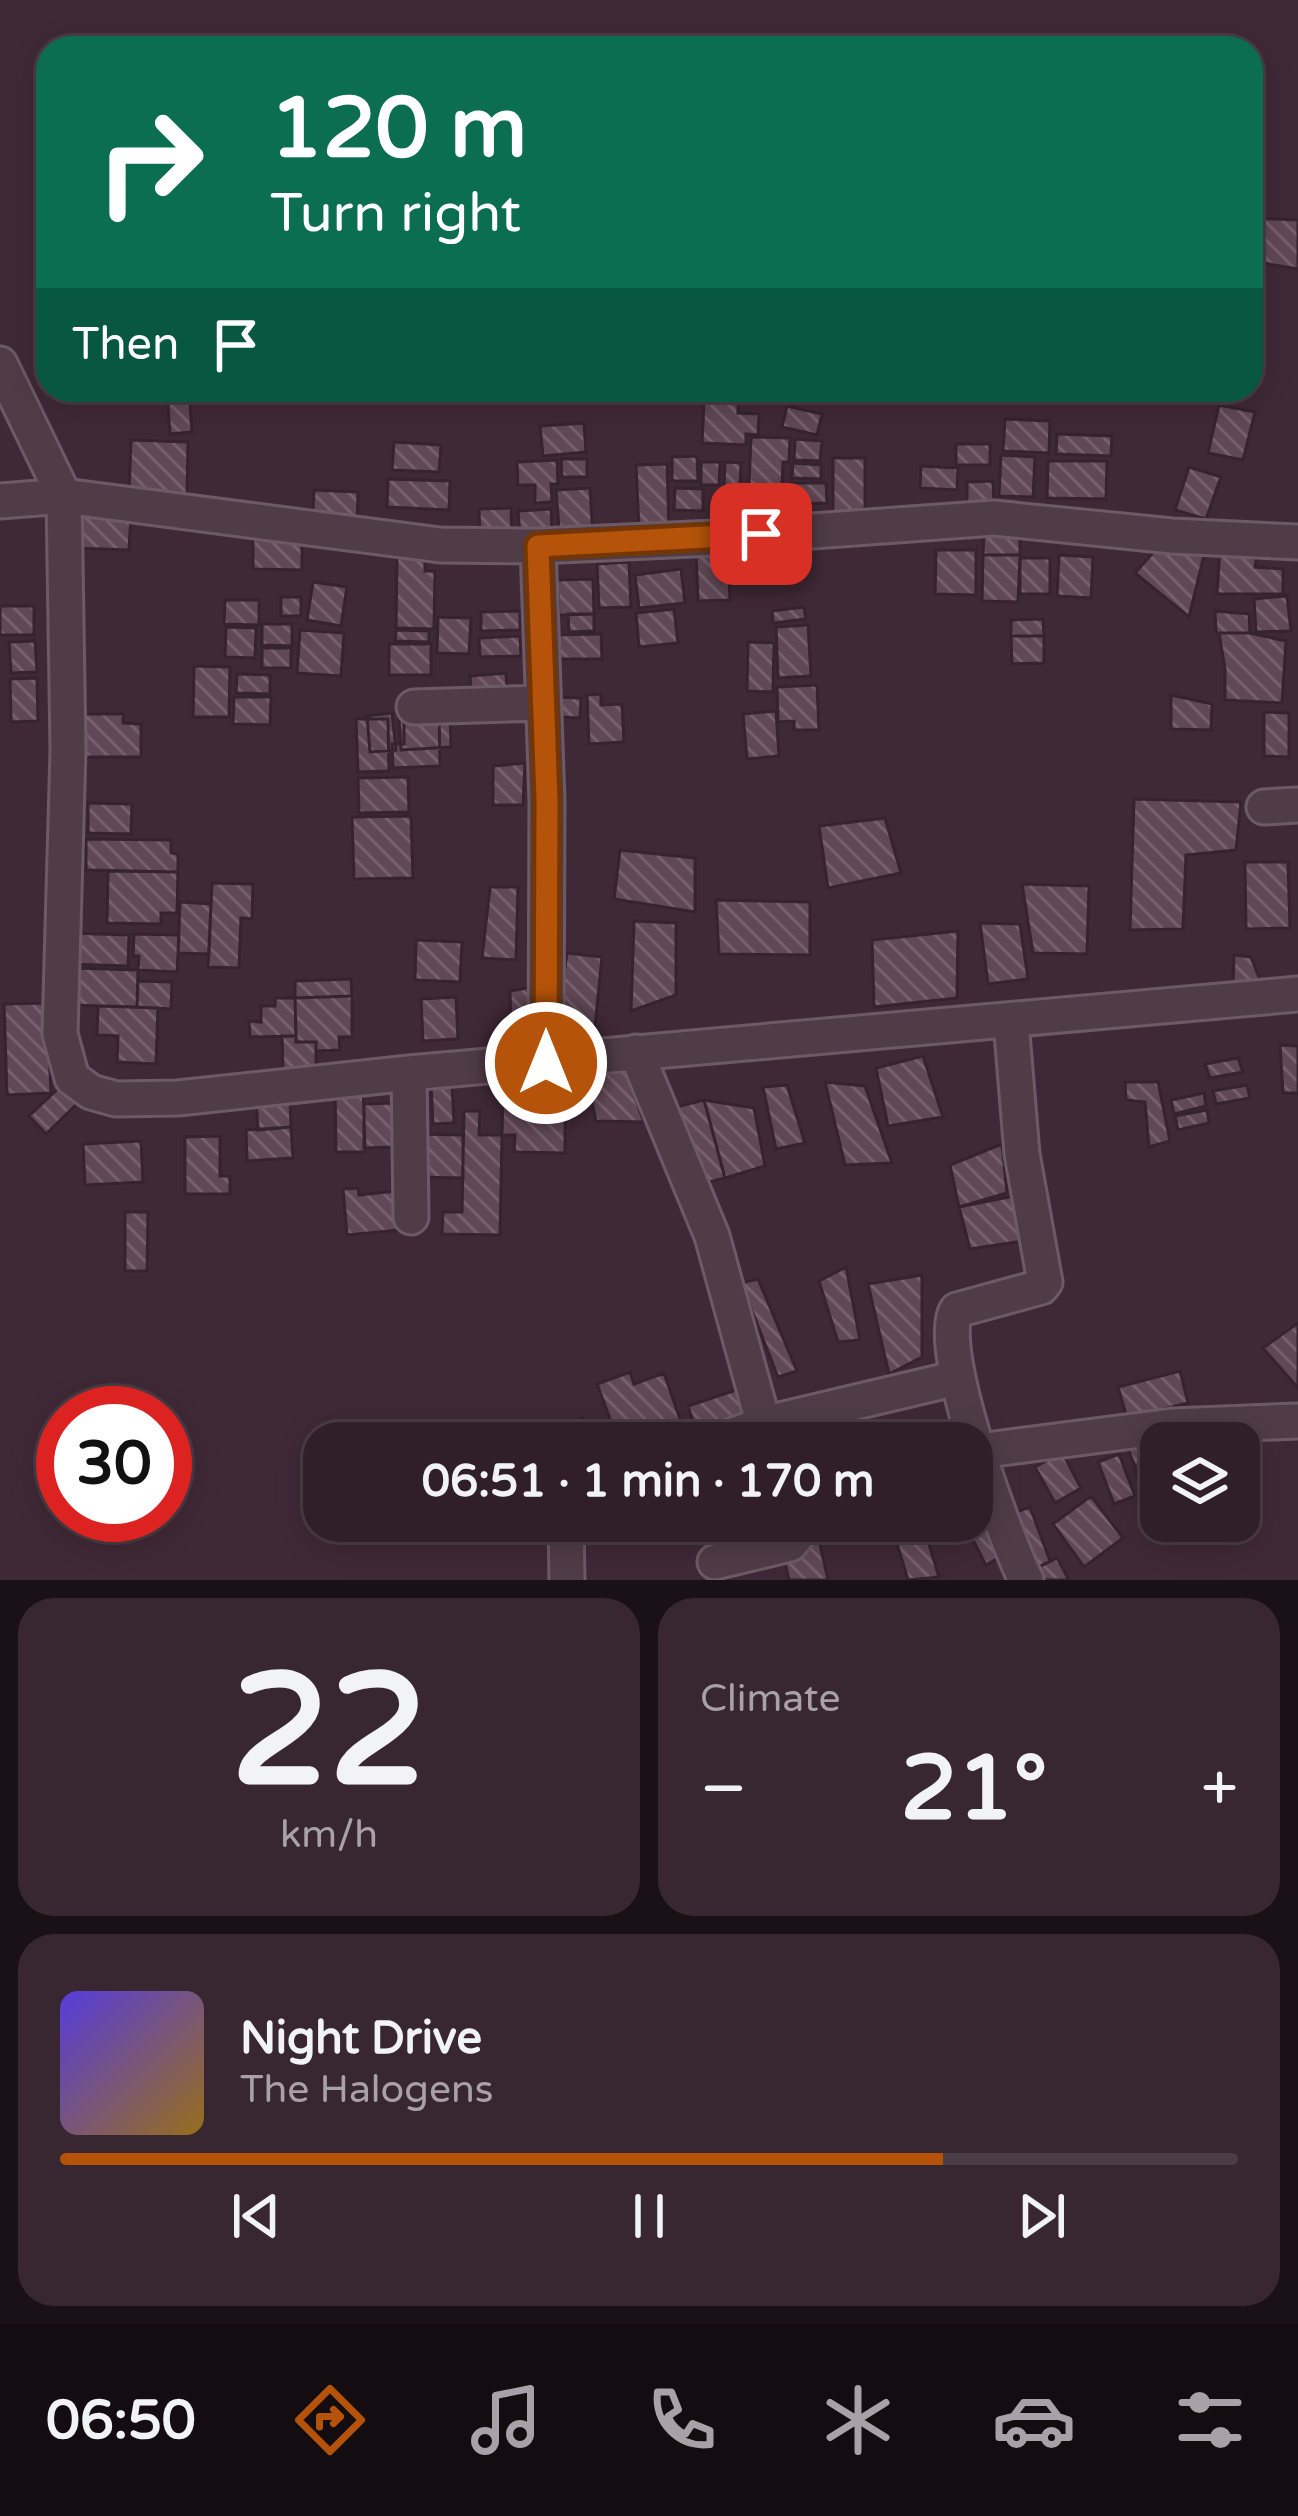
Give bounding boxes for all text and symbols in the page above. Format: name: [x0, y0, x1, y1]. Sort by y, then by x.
text: 120 m: [270, 79, 527, 180]
icon: right: [72, 84, 228, 240]
text: Turn right: [270, 181, 521, 246]
icon: arrive: [203, 312, 269, 378]
text: Then: [72, 318, 179, 372]
pin: [710, 483, 812, 585]
icon: arrive: [728, 501, 794, 567]
position arrow: [483, 1000, 609, 1126]
speed limit sign: 30: [36, 1386, 192, 1542]
map controls: [1140, 1422, 1260, 1542]
button: layers: [1140, 1422, 1260, 1542]
text: 06:51 · 1 min · 170 m: [422, 1455, 874, 1509]
text: 22: [231, 1639, 427, 1827]
text: Climate: [700, 1675, 840, 1722]
text: 21°: [900, 1735, 1047, 1844]
text: −: [700, 1749, 747, 1829]
text: +: [1201, 1749, 1238, 1829]
text: km/h: [280, 1811, 378, 1858]
text: Night Drive: [240, 2012, 482, 2066]
text: The Halogens: [240, 2066, 493, 2113]
icon: previous: [223, 2183, 289, 2249]
icon: pause: [616, 2183, 682, 2249]
icon: next: [1009, 2183, 1075, 2249]
icon: directions: [288, 2378, 372, 2462]
icon: music: [464, 2378, 548, 2462]
icon: phone: [640, 2378, 724, 2462]
icon: climate: [816, 2378, 900, 2462]
icon: car: [992, 2378, 1076, 2462]
icon: filters: [1168, 2378, 1252, 2462]
text: 06:50: [46, 2388, 196, 2453]

